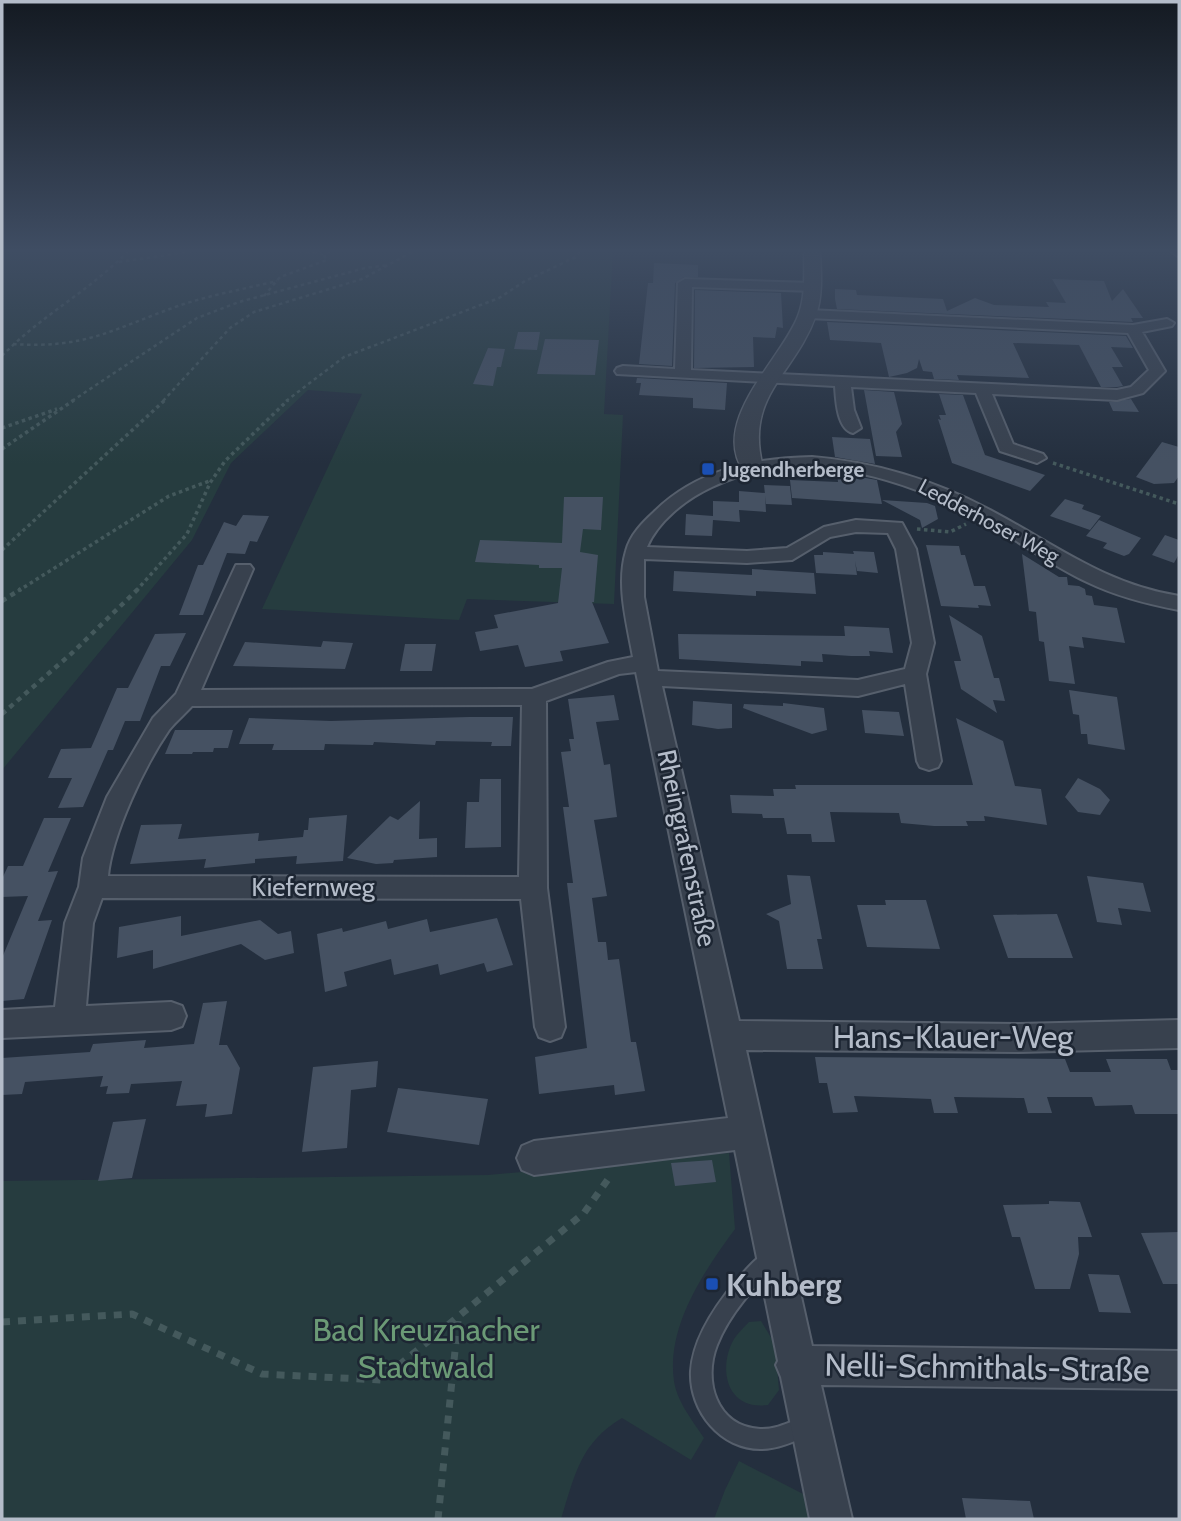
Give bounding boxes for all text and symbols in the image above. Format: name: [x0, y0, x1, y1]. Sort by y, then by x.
place label: Jugendherberge: [721, 457, 865, 482]
marker: Jugendherberge: [700, 461, 716, 477]
street label: Ledderhoser Weg: [914, 473, 1064, 569]
street label: Rheingrafenstraße: [650, 746, 724, 950]
street label: Kiefernweg: [251, 871, 376, 903]
street label: Hans-Klauer-Weg: [833, 1017, 1074, 1056]
place label: Kuhberg: [726, 1265, 842, 1304]
marker: Kuhberg: [704, 1276, 720, 1292]
park label: Bad Kreuznacher Stadtwald: [312, 1310, 540, 1386]
street label: Nelli-Schmithals-Straße: [824, 1345, 1150, 1389]

